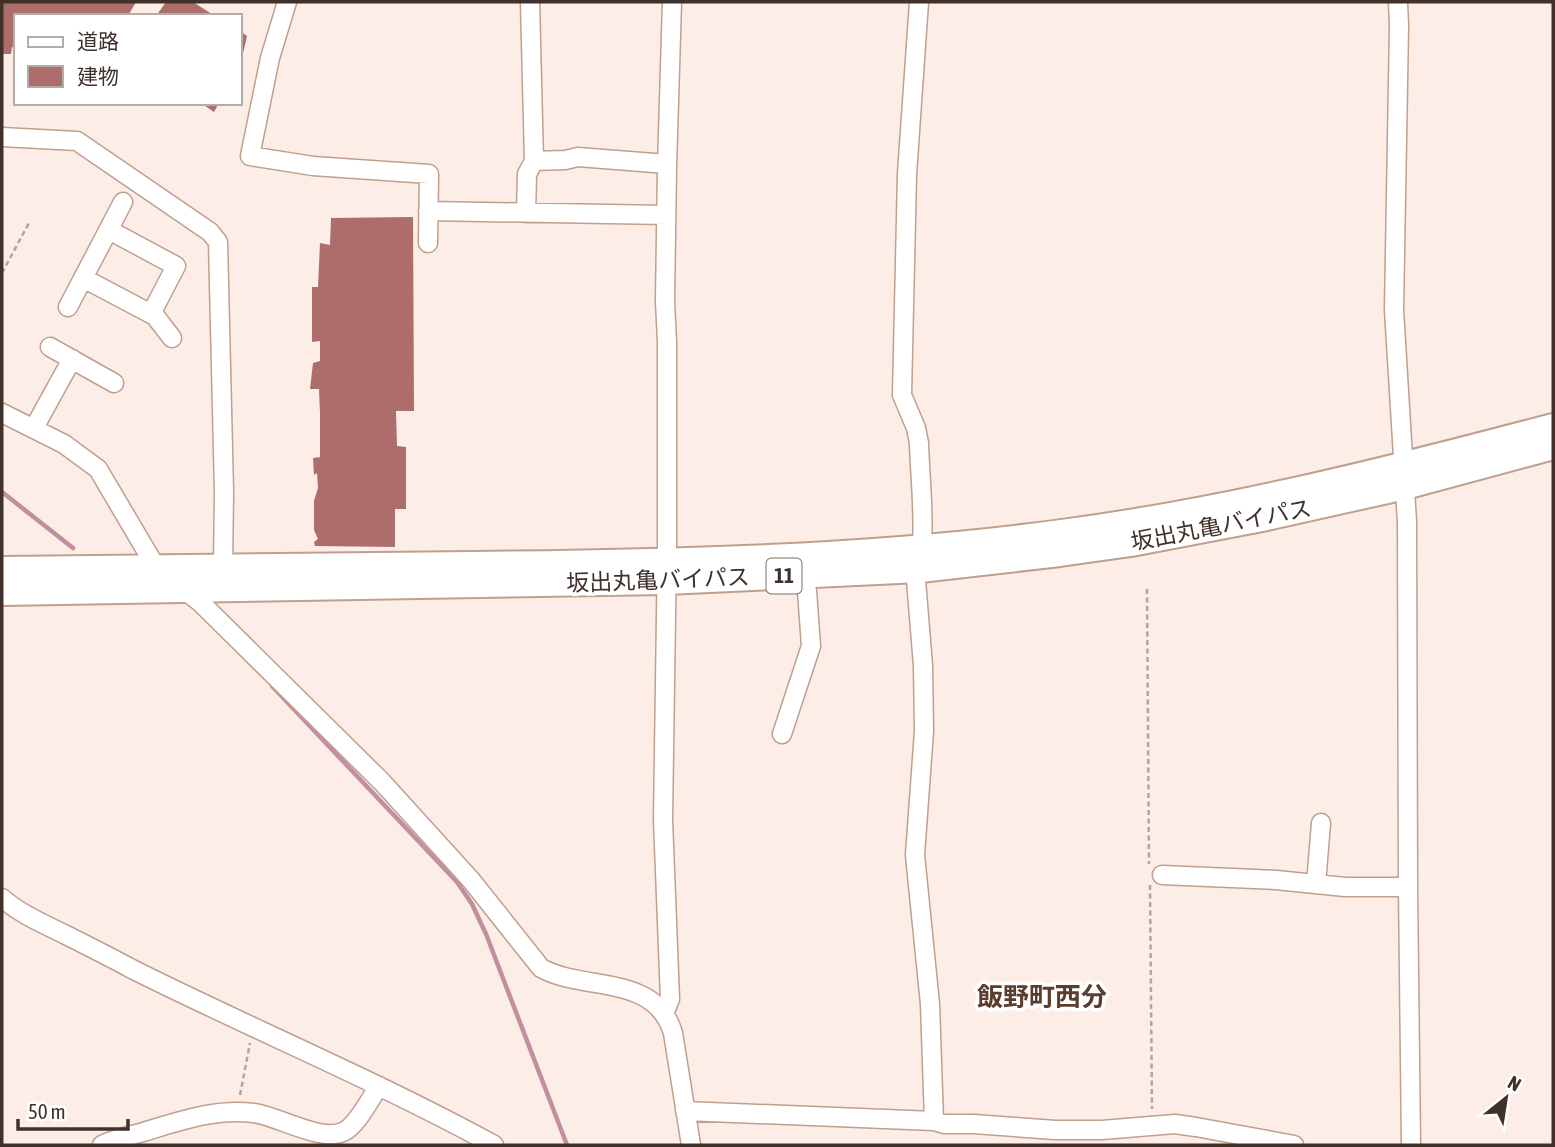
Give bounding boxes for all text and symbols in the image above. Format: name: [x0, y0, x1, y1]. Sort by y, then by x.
legend: [14, 14, 242, 105]
text: 道路: [77, 29, 119, 53]
text: 建物: [77, 64, 119, 88]
street label: 坂出丸亀バイパス: [1128, 495, 1314, 555]
road number: 11: [766, 558, 802, 594]
street label: 坂出丸亀バイパス: [566, 564, 750, 596]
district label: 飯野町西分: [977, 982, 1107, 1012]
north arrow: [1471, 1063, 1541, 1133]
text: N: [1504, 1071, 1525, 1096]
scale bar: [18, 1088, 128, 1132]
text: 50 m: [28, 1099, 66, 1123]

